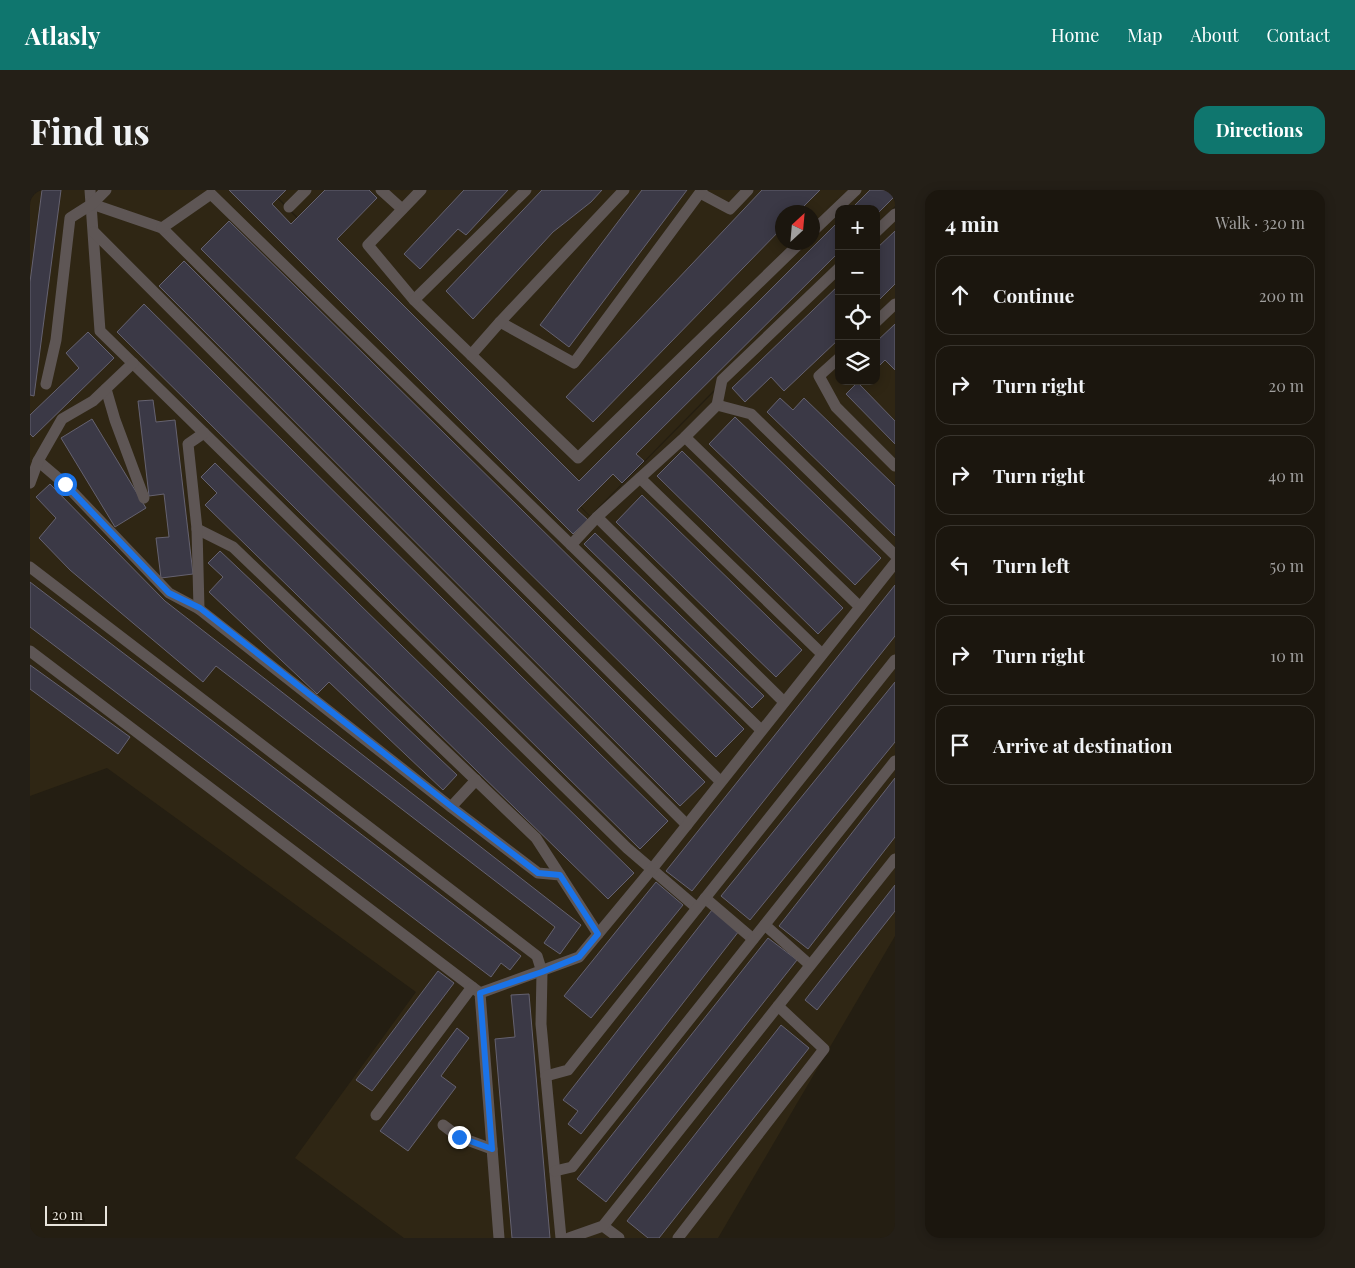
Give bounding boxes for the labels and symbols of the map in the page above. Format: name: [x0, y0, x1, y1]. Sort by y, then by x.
north arrow: [775, 205, 820, 250]
route start: [54, 473, 77, 496]
route end: [448, 1126, 471, 1149]
scale bar: [45, 1203, 108, 1226]

